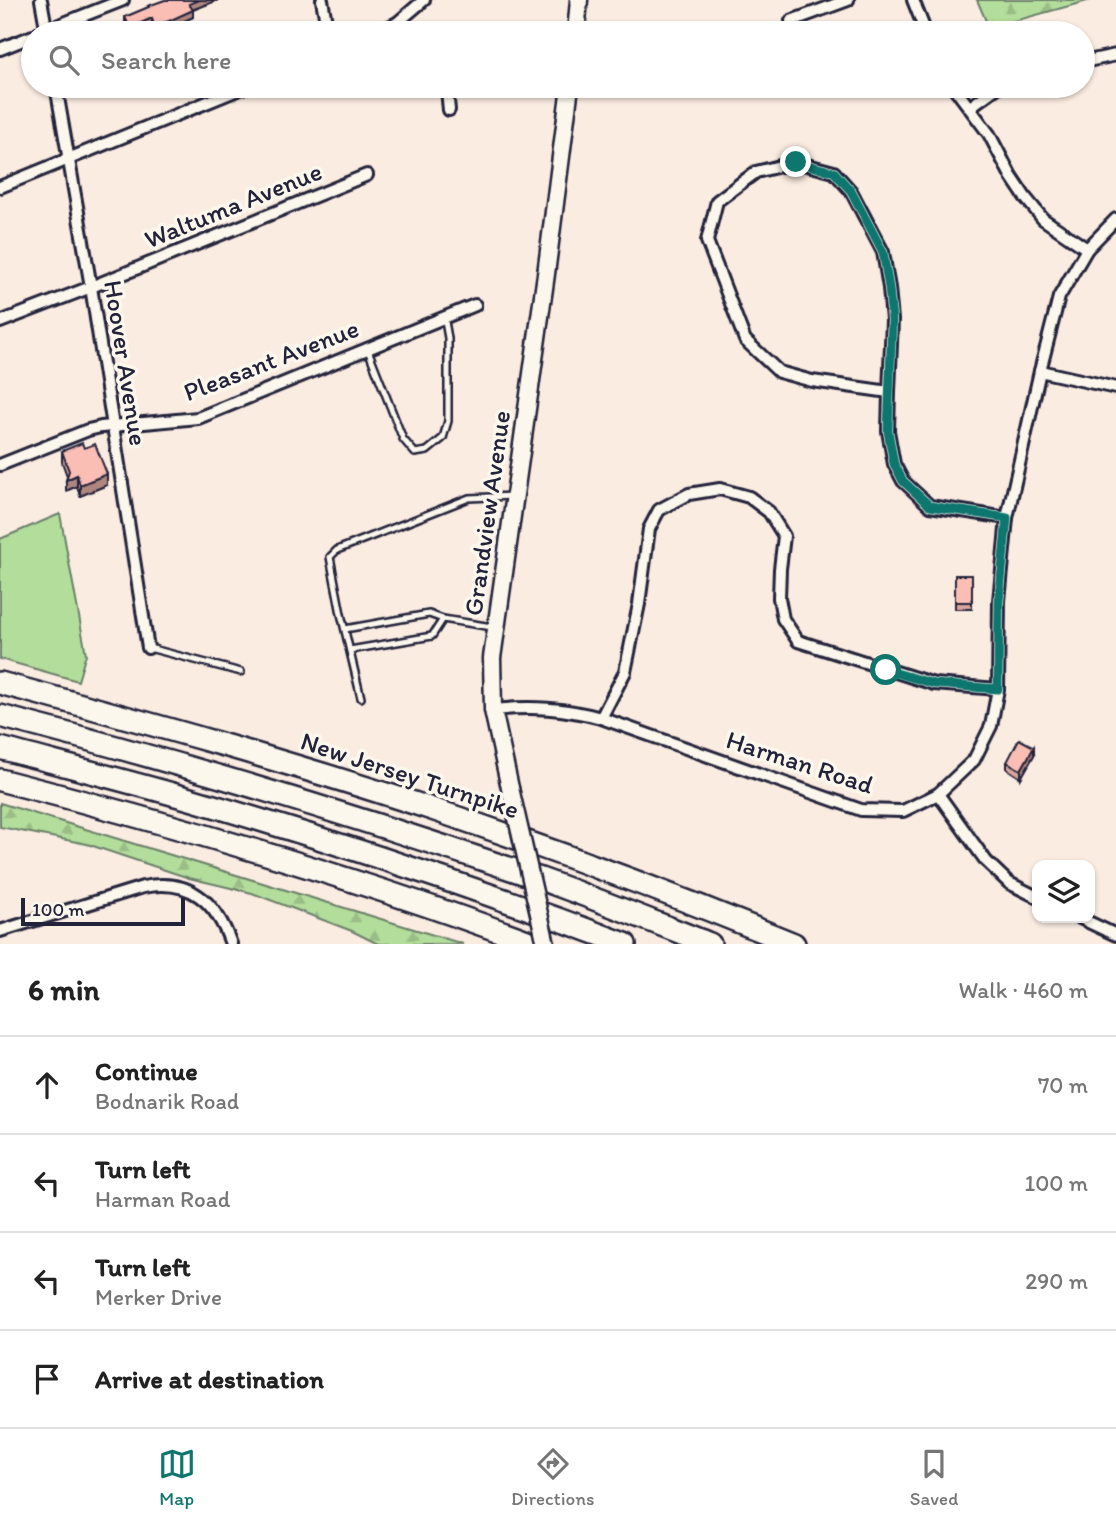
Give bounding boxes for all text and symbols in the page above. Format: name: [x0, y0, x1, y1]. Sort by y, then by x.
search box: [21, 21, 1095, 98]
icon: search: [45, 41, 83, 79]
text: Search here: [101, 44, 231, 76]
route end: [780, 146, 811, 177]
street label: Waltuma Avenue: [140, 155, 326, 255]
street label: Hoover Avenue: [97, 278, 155, 448]
street label: Pleasant Avenue: [179, 312, 363, 408]
street label: Grandview Avenue: [457, 408, 517, 618]
route start: [870, 654, 901, 685]
street label: Harman Road: [722, 723, 878, 801]
street label: New Jersey Turnpike: [297, 725, 523, 825]
map controls: [1032, 860, 1095, 923]
button: layers: [1032, 860, 1095, 923]
scale bar: [21, 895, 186, 927]
text: 100 m: [32, 898, 84, 921]
text: 6 min: [28, 971, 100, 1008]
text: Walk · 460 m: [958, 976, 1088, 1004]
text: Continue: [95, 1055, 198, 1087]
icon: ahead: [28, 1066, 66, 1104]
text: 70 m: [1038, 1071, 1088, 1099]
text: Bodnarik Road: [95, 1087, 239, 1115]
text: Turn left: [95, 1153, 191, 1185]
icon: left: [28, 1164, 66, 1202]
text: 100 m: [1024, 1169, 1088, 1197]
text: Harman Road: [95, 1185, 230, 1213]
text: Turn left: [95, 1251, 191, 1283]
icon: left: [28, 1262, 66, 1300]
text: 290 m: [1025, 1267, 1088, 1295]
text: Merker Drive: [95, 1283, 222, 1311]
icon: arrive: [28, 1360, 66, 1398]
text: Arrive at destination: [95, 1363, 324, 1395]
tab: Map: [158, 1445, 196, 1510]
tab: Directions: [511, 1445, 595, 1510]
tab: Saved: [910, 1445, 958, 1510]

